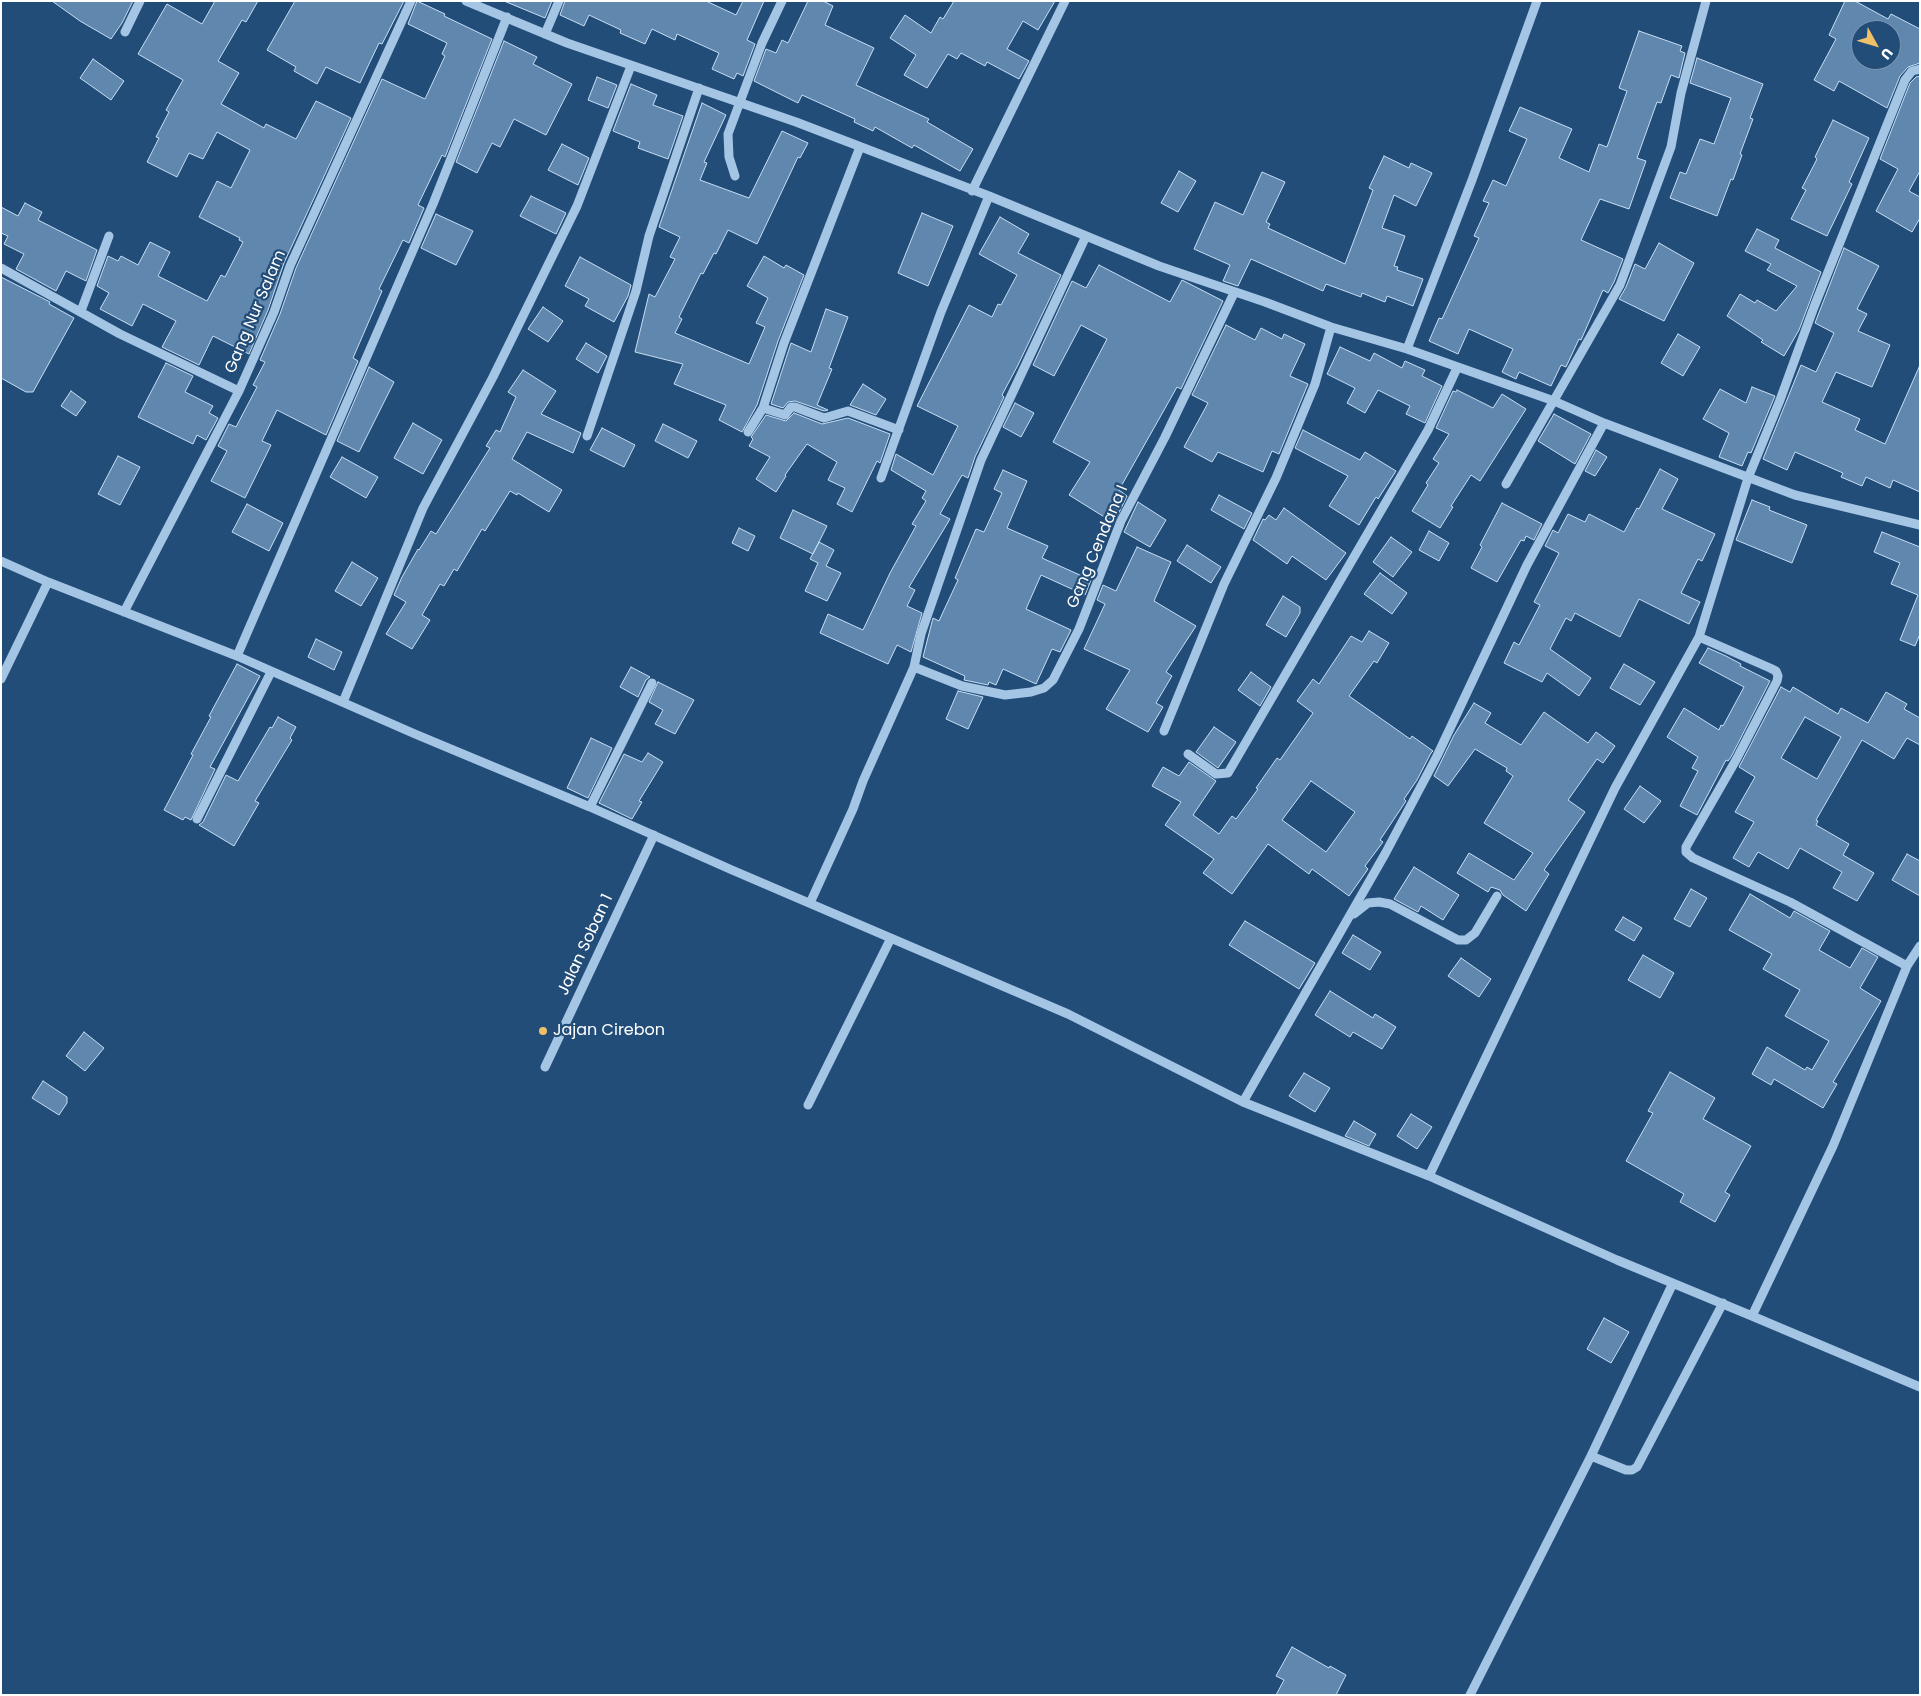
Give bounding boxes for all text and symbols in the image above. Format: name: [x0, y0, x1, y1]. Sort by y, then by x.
north arrow: [1851, 20, 1901, 70]
text: U: [1876, 44, 1898, 64]
street label: Gang Nur Salam: [221, 248, 291, 376]
street label: Gang Cendana I: [1063, 482, 1133, 612]
street label: Jalan Soban 1: [554, 891, 618, 999]
place label: Jajan Cirebon: [553, 1021, 665, 1041]
marker: Jajan Cirebon: [537, 1025, 549, 1037]

